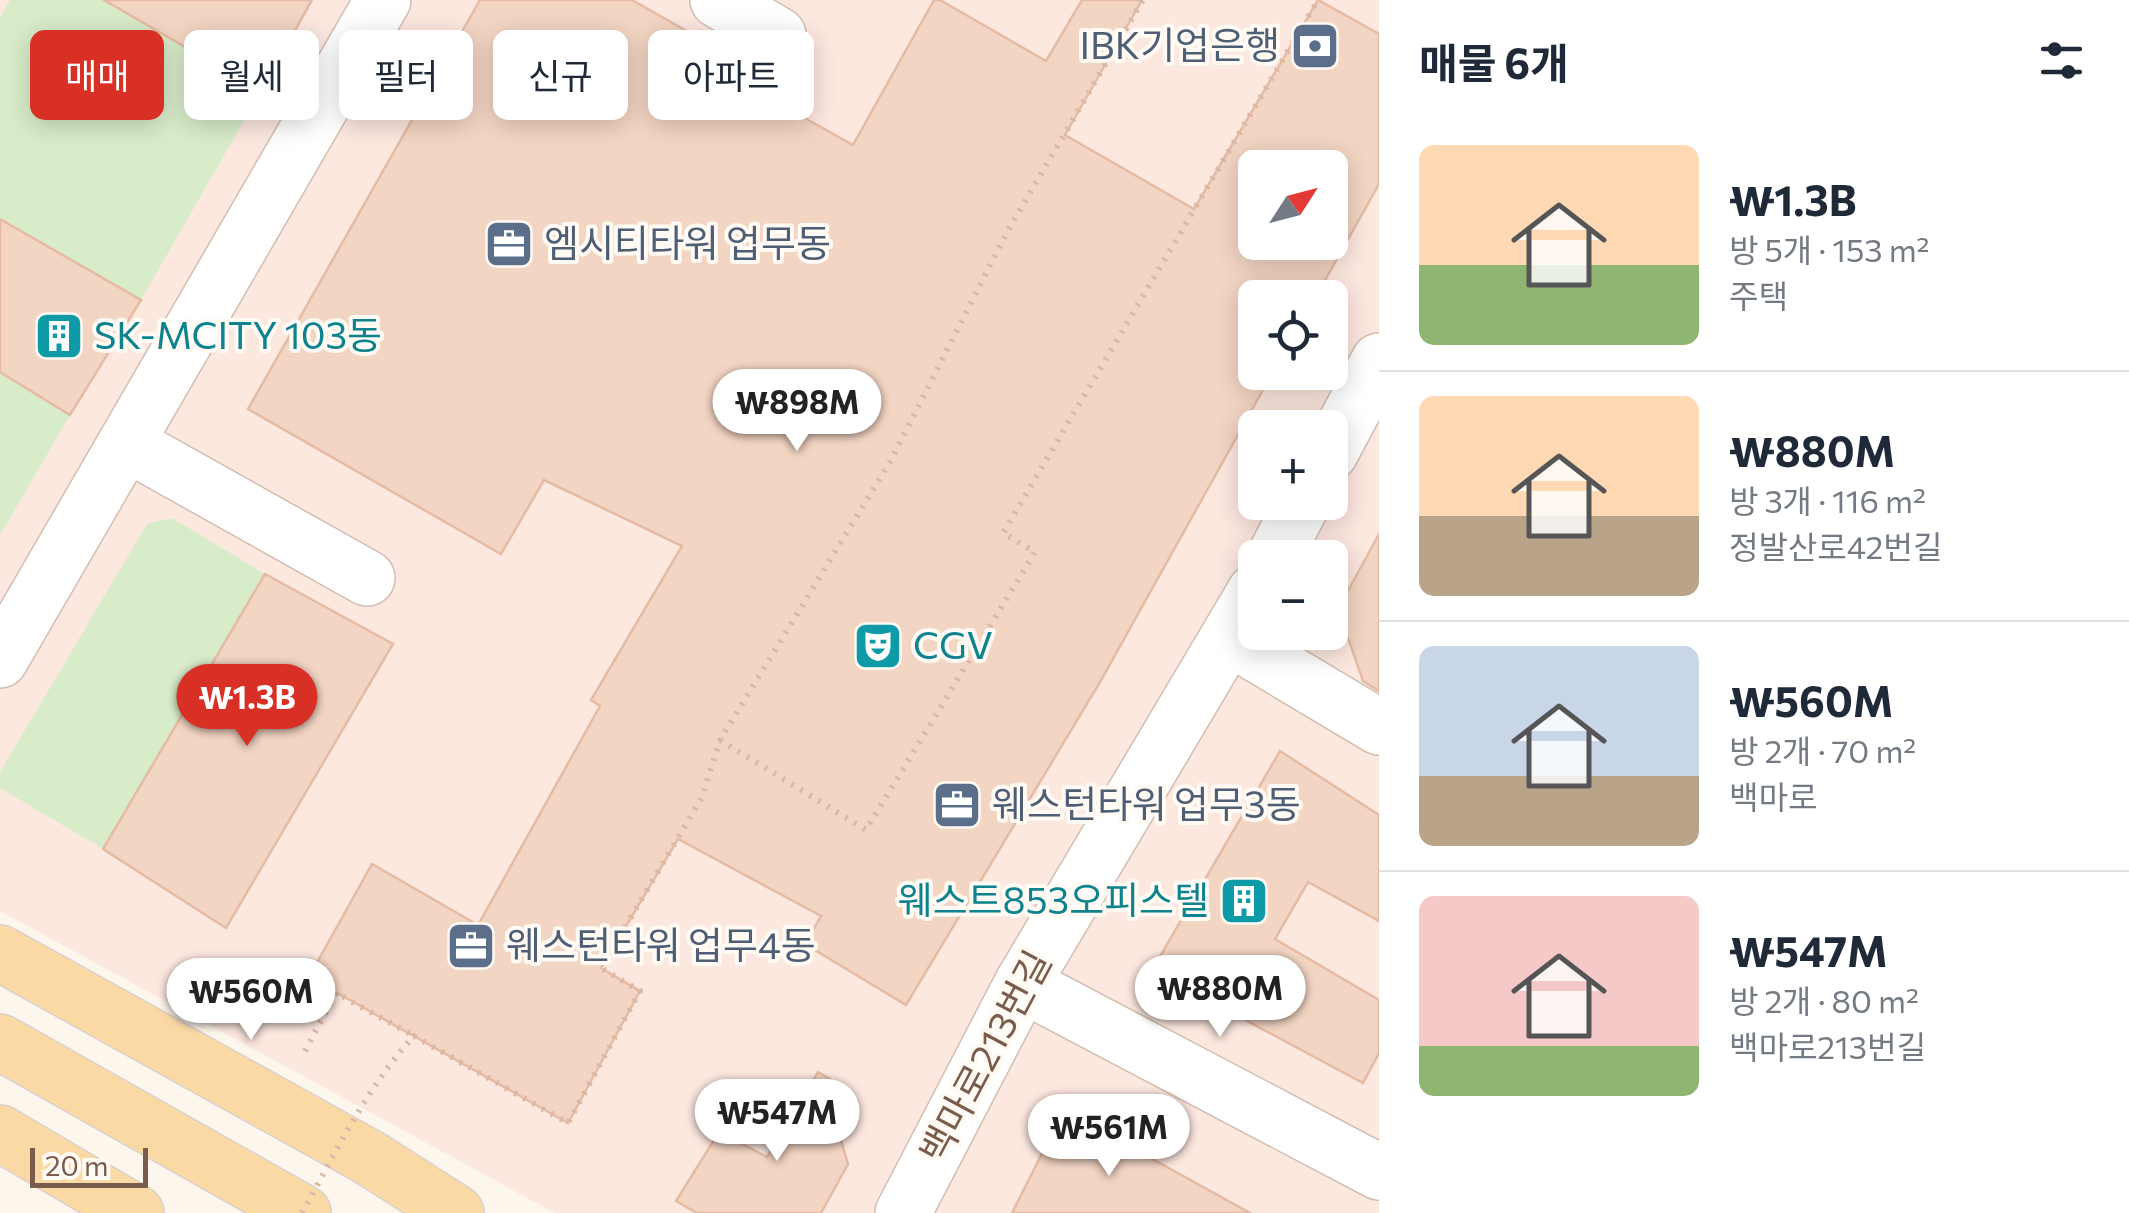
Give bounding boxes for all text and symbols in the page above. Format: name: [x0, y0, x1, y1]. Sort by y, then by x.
place label: IBK기업은행: [1080, 20, 1280, 67]
bank icon: IBK기업은행: [1289, 20, 1341, 72]
chip: 매매: [30, 30, 164, 120]
chip: 월세: [184, 30, 319, 120]
chip: 필터: [339, 30, 473, 120]
chip: 신규: [493, 30, 628, 120]
chip: 아파트: [648, 30, 814, 120]
icon: filters: [2034, 33, 2089, 88]
text: 매물 6개: [1419, 36, 1569, 88]
north arrow: [1238, 150, 1348, 260]
map controls: [1238, 150, 1348, 650]
text: ₩1.3B: [1729, 173, 1857, 225]
icon: home: [1499, 185, 1619, 305]
office icon: 엠시티타워 업무동: [483, 218, 535, 270]
place label: 엠시티타워 업무동: [544, 218, 831, 265]
text: 방 5개 · 153 m²: [1729, 229, 1929, 269]
text: 주택: [1729, 275, 1788, 315]
button: locate: [1238, 280, 1348, 390]
building icon: SK-MCITY 103동: [33, 310, 85, 362]
place label: SK-MCITY 103동: [94, 310, 382, 357]
pin: ₩898M: [727, 369, 867, 454]
text: ₩898M: [734, 381, 860, 421]
button: +: [1238, 410, 1348, 520]
text: ₩880M: [1729, 424, 1895, 476]
icon: home: [1499, 436, 1619, 556]
text: 방 3개 · 116 m²: [1729, 480, 1926, 520]
text: 정발산로42번길: [1729, 526, 1942, 566]
button: −: [1238, 540, 1348, 650]
theatre icon: CGV: [852, 620, 904, 672]
place label: CGV: [913, 620, 993, 667]
pin: ₩1.3B: [177, 664, 317, 749]
text: ₩560M: [1729, 674, 1893, 726]
text: ₩1.3B: [198, 676, 296, 716]
icon: home: [1499, 686, 1619, 806]
text: 방 2개 · 70 m²: [1729, 730, 1916, 770]
text: 백마로: [1729, 776, 1817, 816]
office icon: 웨스턴타워 업무3동: [931, 779, 983, 831]
place label: 웨스턴타워 업무3동: [992, 779, 1301, 826]
place label: 웨스트853오피스텔: [898, 875, 1209, 922]
building icon: 웨스트853오피스텔: [1218, 875, 1270, 927]
office icon: 웨스턴타워 업무4동: [445, 920, 497, 972]
place label: 웨스턴타워 업무4동: [506, 920, 816, 967]
text: ₩547M: [1729, 924, 1887, 976]
icon: home: [1499, 936, 1619, 1056]
street label: 백마로213번길: [908, 942, 1059, 1170]
pin: ₩880M: [1150, 955, 1290, 1040]
pin: ₩560M: [181, 958, 321, 1043]
text: ₩880M: [1157, 967, 1283, 1007]
text: ₩560M: [188, 970, 314, 1010]
text: 방 2개 · 80 m²: [1729, 980, 1919, 1020]
text: 백마로213번길: [1729, 1026, 1926, 1066]
pin: ₩547M: [707, 1079, 847, 1164]
text: ₩547M: [717, 1091, 837, 1131]
pin: ₩561M: [1039, 1094, 1179, 1179]
text: ₩561M: [1050, 1106, 1168, 1146]
scale bar: [30, 1143, 148, 1188]
text: 20 m: [45, 1148, 109, 1182]

